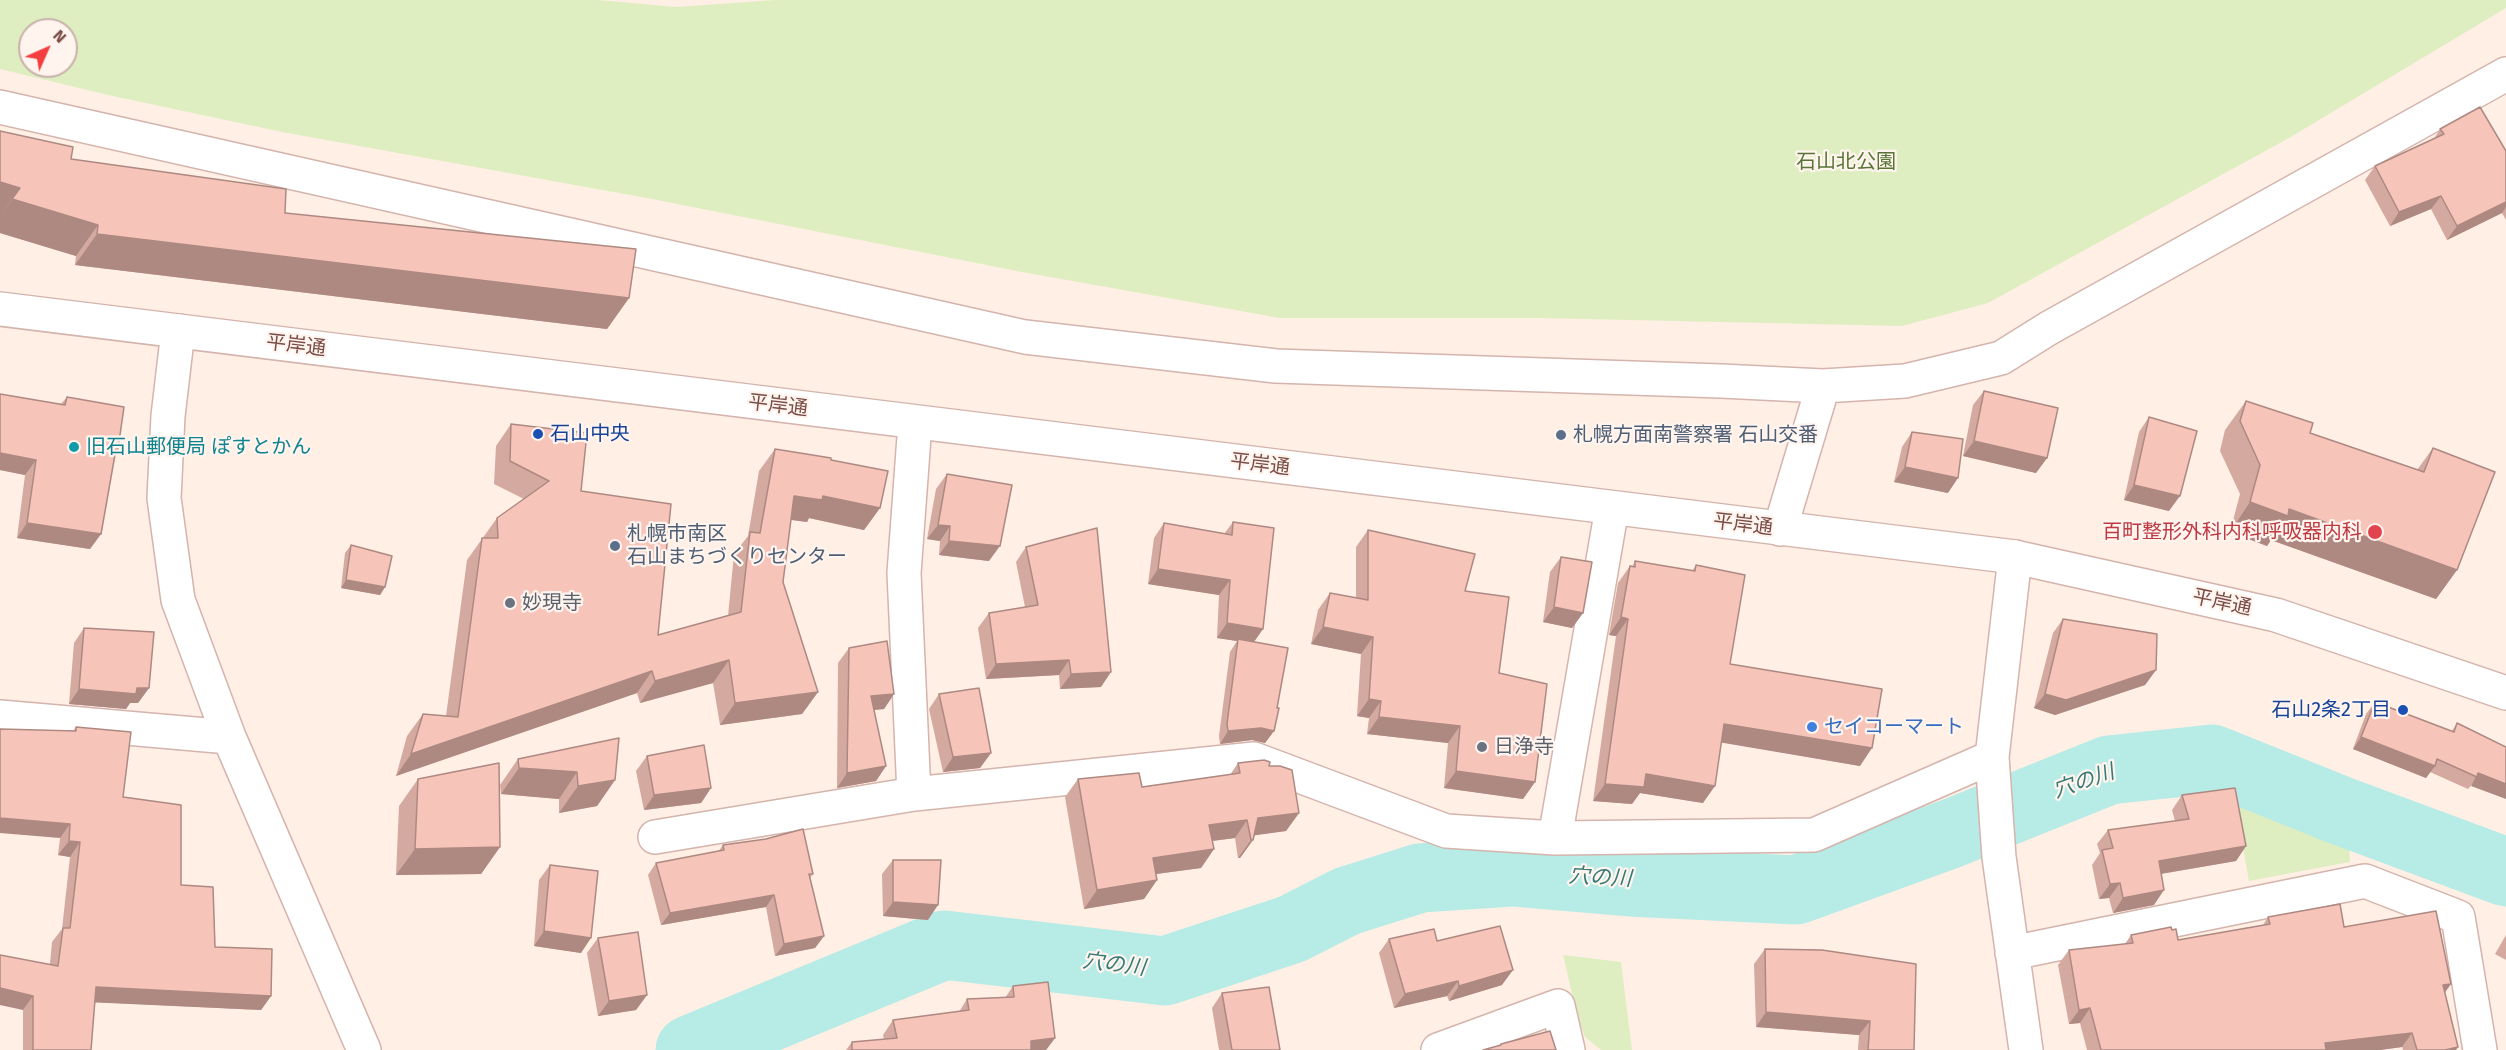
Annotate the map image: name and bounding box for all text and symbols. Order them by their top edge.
north arrow [18,18,78,78]
text: N [49,26,70,47]
park label: 石山北公園 [1796,150,1896,174]
street label: 平岸通 [265,330,327,362]
street label: 平岸通 [747,390,809,422]
place label: 石山中央 [550,422,630,446]
place label: 札幌方面南警察署 石山交番 [1573,423,1818,447]
marker: 石山中央 [531,427,545,441]
marker: 札幌方面南警察署 石山交番 [1554,428,1568,442]
place label: 旧石山郵便局 ぽすとかん [86,435,311,459]
marker: 旧石山郵便局 ぽすとかん [67,440,81,454]
street label: 平岸通 [1229,449,1291,481]
street label: 平岸通 [1712,509,1774,541]
place label: 百町整形外科内科呼吸器内科 [2102,520,2362,544]
place label: 札幌市南区 石山まちづくりセンター [627,522,847,569]
marker: 百町整形外科内科呼吸器内科 [2366,523,2384,541]
marker: 札幌市南区 石山まちづくりセンター [608,539,622,553]
street label: 平岸通 [2190,585,2254,621]
place label: 妙現寺 [522,591,582,615]
marker: 妙現寺 [503,596,517,610]
place label: 石山2条2丁目 [2271,698,2391,722]
marker: 石山2条2丁目 [2396,703,2410,717]
place label: セイコーマート [1824,715,1964,739]
marker: セイコーマート [1805,720,1819,734]
place label: 日浄寺 [1494,735,1554,759]
marker: 日浄寺 [1475,740,1489,754]
water label: 穴の川 [2050,760,2118,804]
water label: 穴の川 [1568,864,1632,892]
water label: 穴の川 [1081,949,1147,981]

